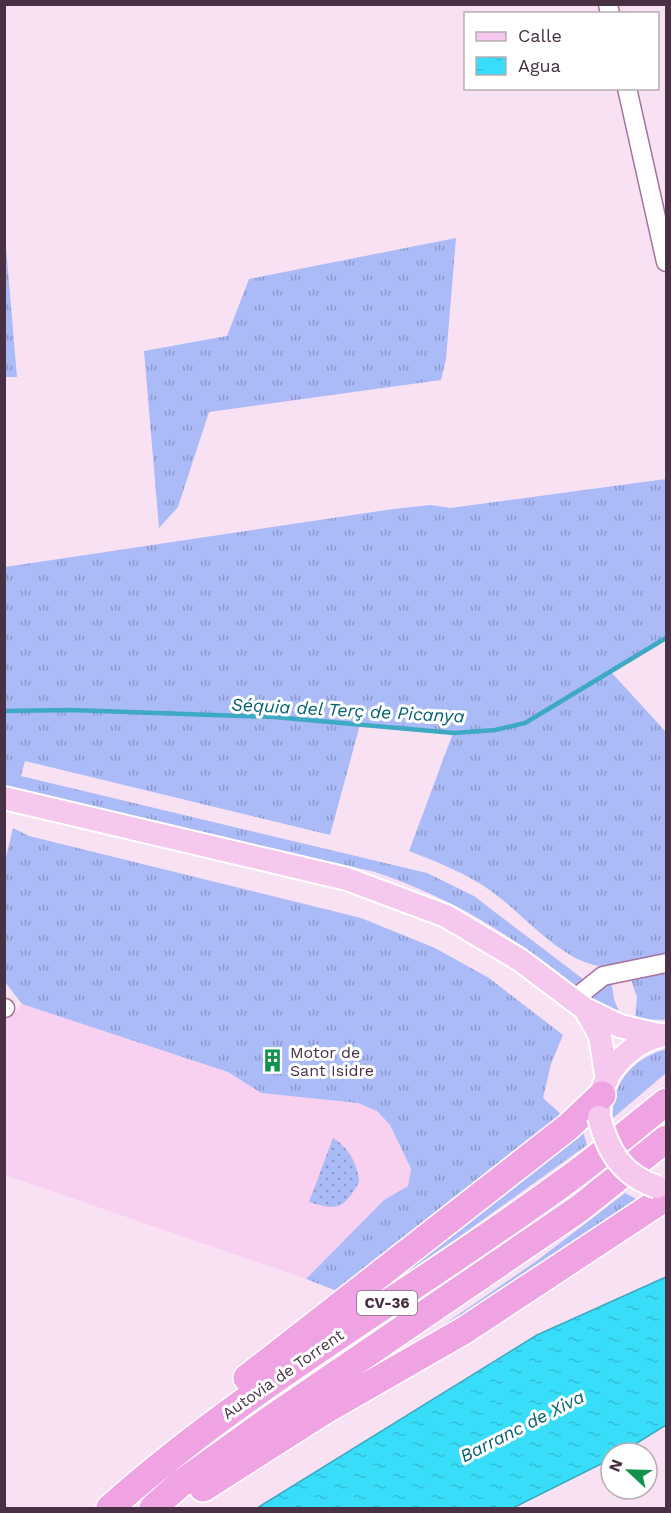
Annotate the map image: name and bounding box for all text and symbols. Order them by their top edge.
legend [464,12,659,90]
text: Calle [518,25,562,46]
text: Agua [518,55,561,76]
water label: Séquia del Terç de Picanya [231,693,465,727]
place label: Motor de Sant Isidre [290,1043,374,1080]
building icon: Motor de Sant Isidre [259,1048,285,1074]
road number: CV-36 [357,1291,417,1315]
street label: Autovia de Torrent [219,1325,348,1423]
water label: Barranc de Xiva [456,1386,588,1466]
north arrow [599,1441,659,1501]
text: N [605,1457,627,1475]

